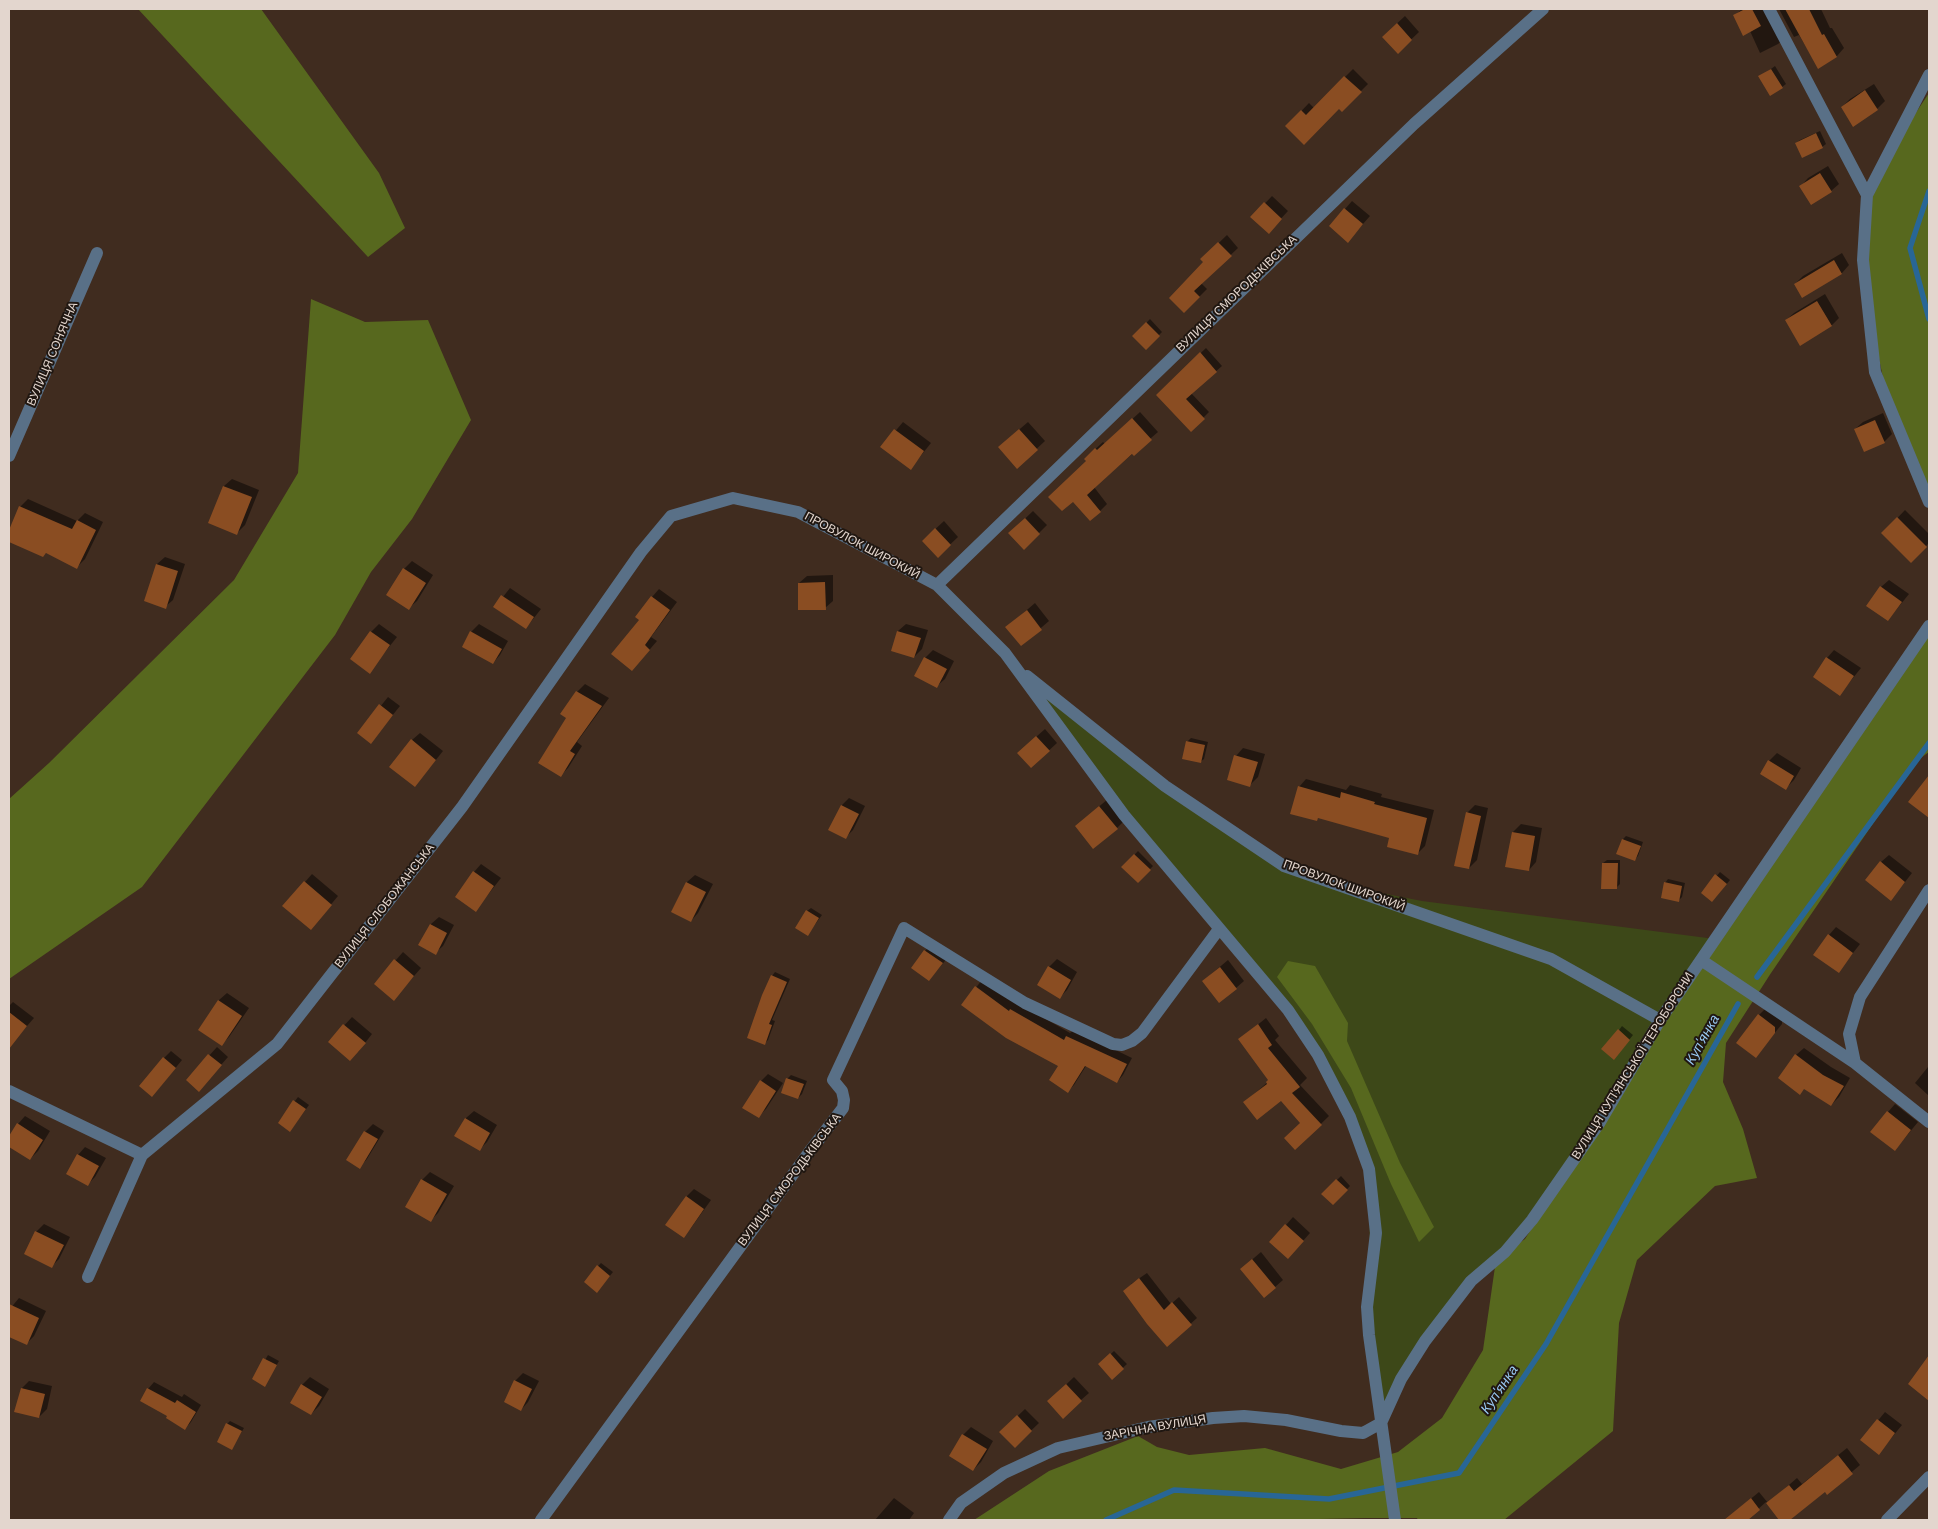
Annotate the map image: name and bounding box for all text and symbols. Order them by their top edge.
street label: ВУЛИЦЯ СМОРОДЬКІВСЬКА [1174,232,1300,356]
street label: ВУЛИЦЯ СОНЯЧНА [25,300,81,408]
street label: ПРОВУЛОК ШИРОКИЙ [802,509,922,583]
street label: ВУЛИЦЯ СЛОБОЖАНСЬКА [332,841,438,971]
street label: ПРОВУЛОК ШИРОКИЙ [1281,857,1407,915]
street label: ВУЛИЦЯ КУП'ЯНСЬКОЇ ТЕРОБОРОНИ [1569,970,1697,1162]
water label: Куп'янка [1682,1012,1724,1068]
street label: ВУЛИЦЯ СМОРОДЬКІВСЬКА [735,1111,845,1249]
water label: Куп'янка [1478,1363,1522,1417]
street label: ЗАРІЧНА ВУЛИЦЯ [1103,1412,1207,1444]

